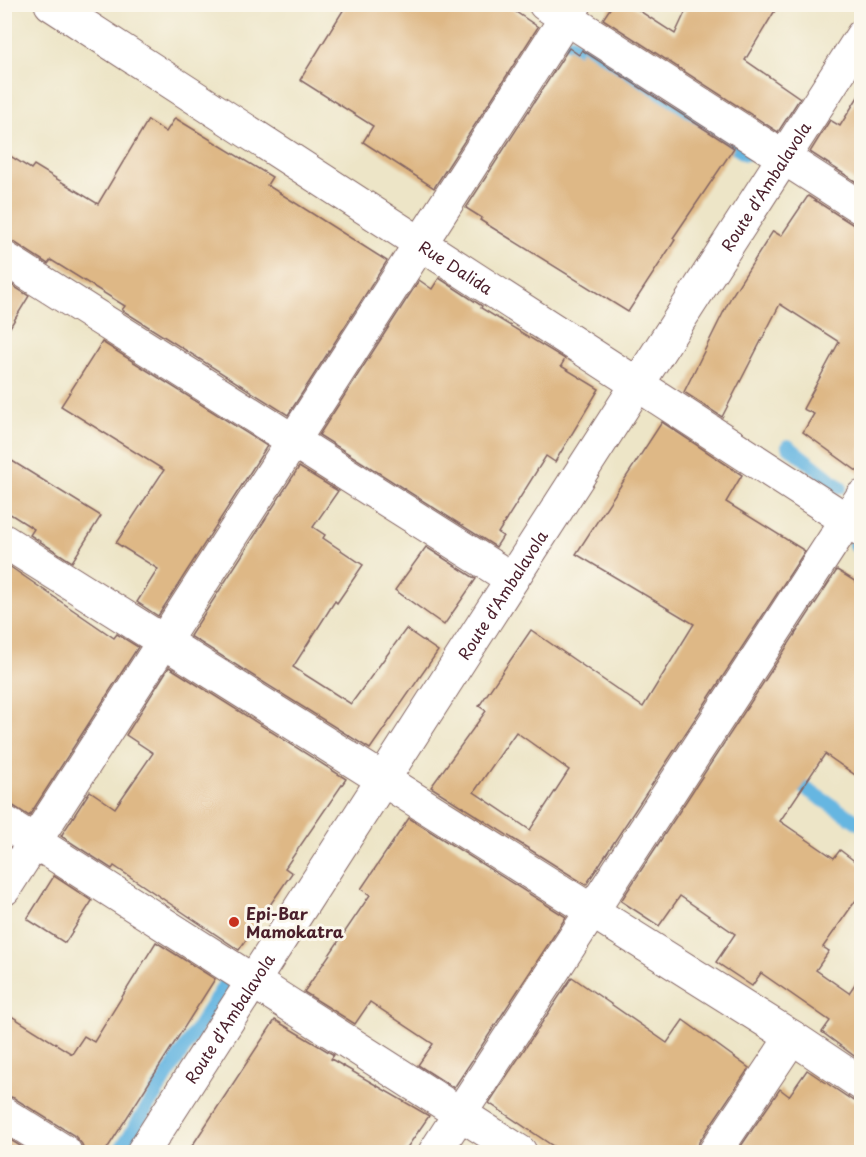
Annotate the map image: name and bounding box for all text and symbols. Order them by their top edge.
street label: Route d'Ambalavola [715,116,816,256]
street label: Rue Dalida [415,234,498,300]
street label: Route d'Ambalavola [451,525,553,664]
place label: Epi-Bar Mamokatra [246,901,344,943]
marker: Epi-Bar Mamokatra [227,915,241,929]
street label: Route d'Ambalavola [178,949,280,1088]

